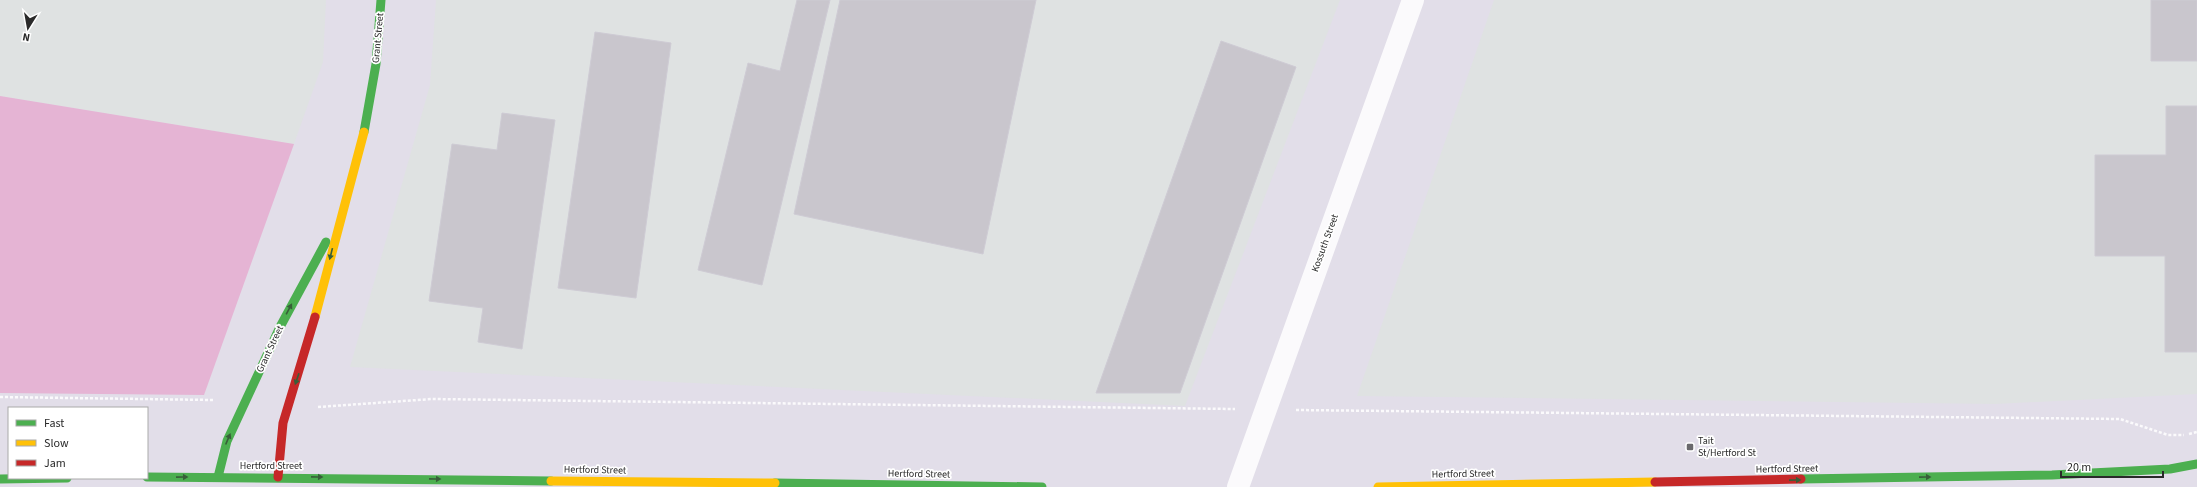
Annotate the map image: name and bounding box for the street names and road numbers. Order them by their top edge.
street label: Grant Street [369,12,387,64]
street label: Kossuth Street [1308,211,1342,274]
street label: Grant Street [253,323,287,375]
street label: Hertford Street [240,459,303,473]
street label: Hertford Street [1756,461,1819,477]
street label: Hertford Street [564,462,627,478]
street label: Hertford Street [888,466,951,482]
street label: Hertford Street [1432,466,1495,482]

